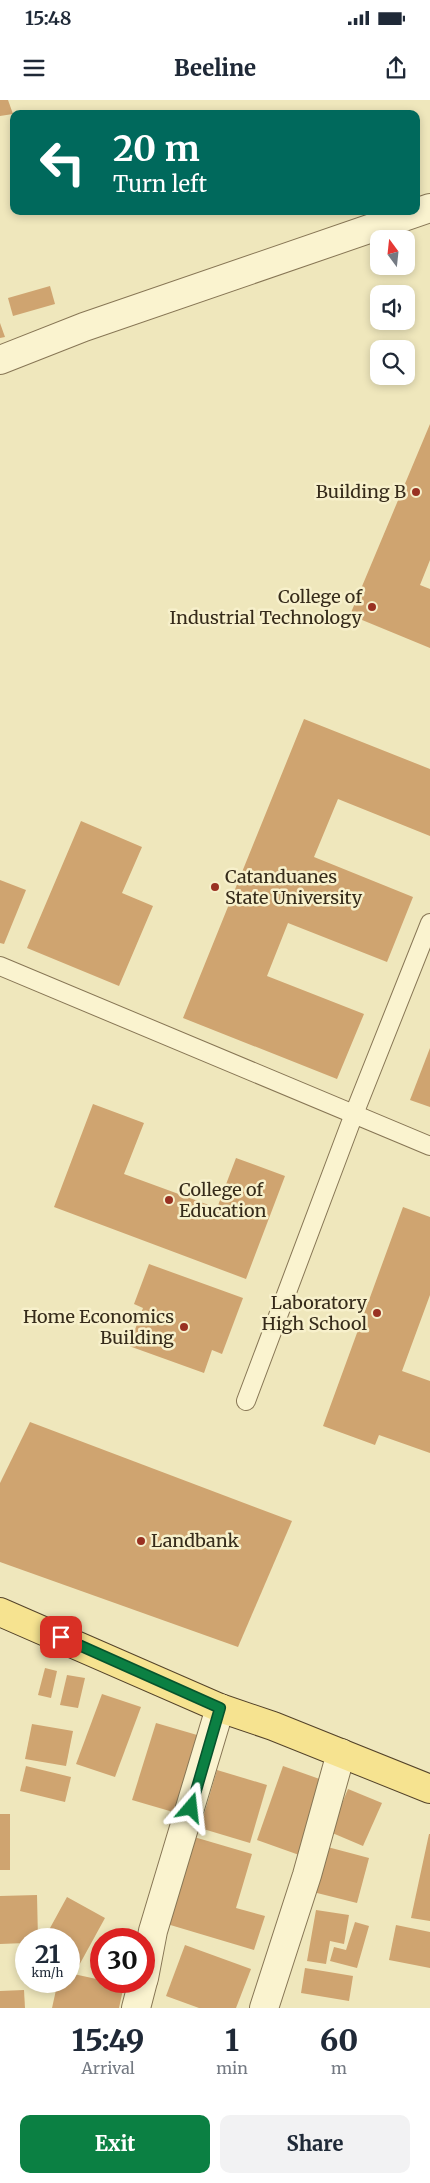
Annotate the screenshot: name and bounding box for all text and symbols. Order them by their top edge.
text: 15:48 [25,6,72,30]
icon: menu [20,54,48,82]
text: Beeline [174,54,256,82]
icon: share [382,54,410,82]
text: 20 m [113,127,200,171]
icon: left [30,130,95,195]
text: Turn left [113,170,207,198]
north arrow [370,230,415,275]
map controls [370,230,415,385]
button: sound [370,285,415,330]
button: search [370,340,415,385]
place label: Building B [316,480,406,503]
marker: Building B [410,486,422,498]
place label: College of Industrial Technology [170,585,363,629]
marker: College of Industrial Technology [366,601,378,613]
place label: Catanduanes State University [225,865,363,909]
marker: Catanduanes State University [209,881,221,893]
place label: College of Education [179,1178,267,1222]
marker: College of Education [163,1194,175,1206]
place label: Laboratory High School [262,1291,368,1335]
place label: Home Economics Building [23,1305,174,1349]
marker: Laboratory High School [371,1307,383,1319]
marker: Home Economics Building [178,1321,190,1333]
place label: Landbank [151,1529,240,1552]
marker: Landbank [135,1535,147,1547]
pin [40,1616,82,1658]
icon: arrive [47,1623,75,1651]
position arrow [164,1781,216,1833]
speed limit sign: 30 [90,1928,155,1993]
text: 21 [35,1938,60,1970]
text: km/h [32,1965,63,1980]
text: 15:49 [72,2021,144,2059]
text: 1 [225,2021,239,2059]
text: 60 [320,2021,358,2059]
text: Arrival [81,2058,135,2078]
text: min [216,2058,248,2078]
text: m [331,2058,347,2078]
button: Exit [20,2115,210,2173]
button: Share [220,2115,410,2173]

